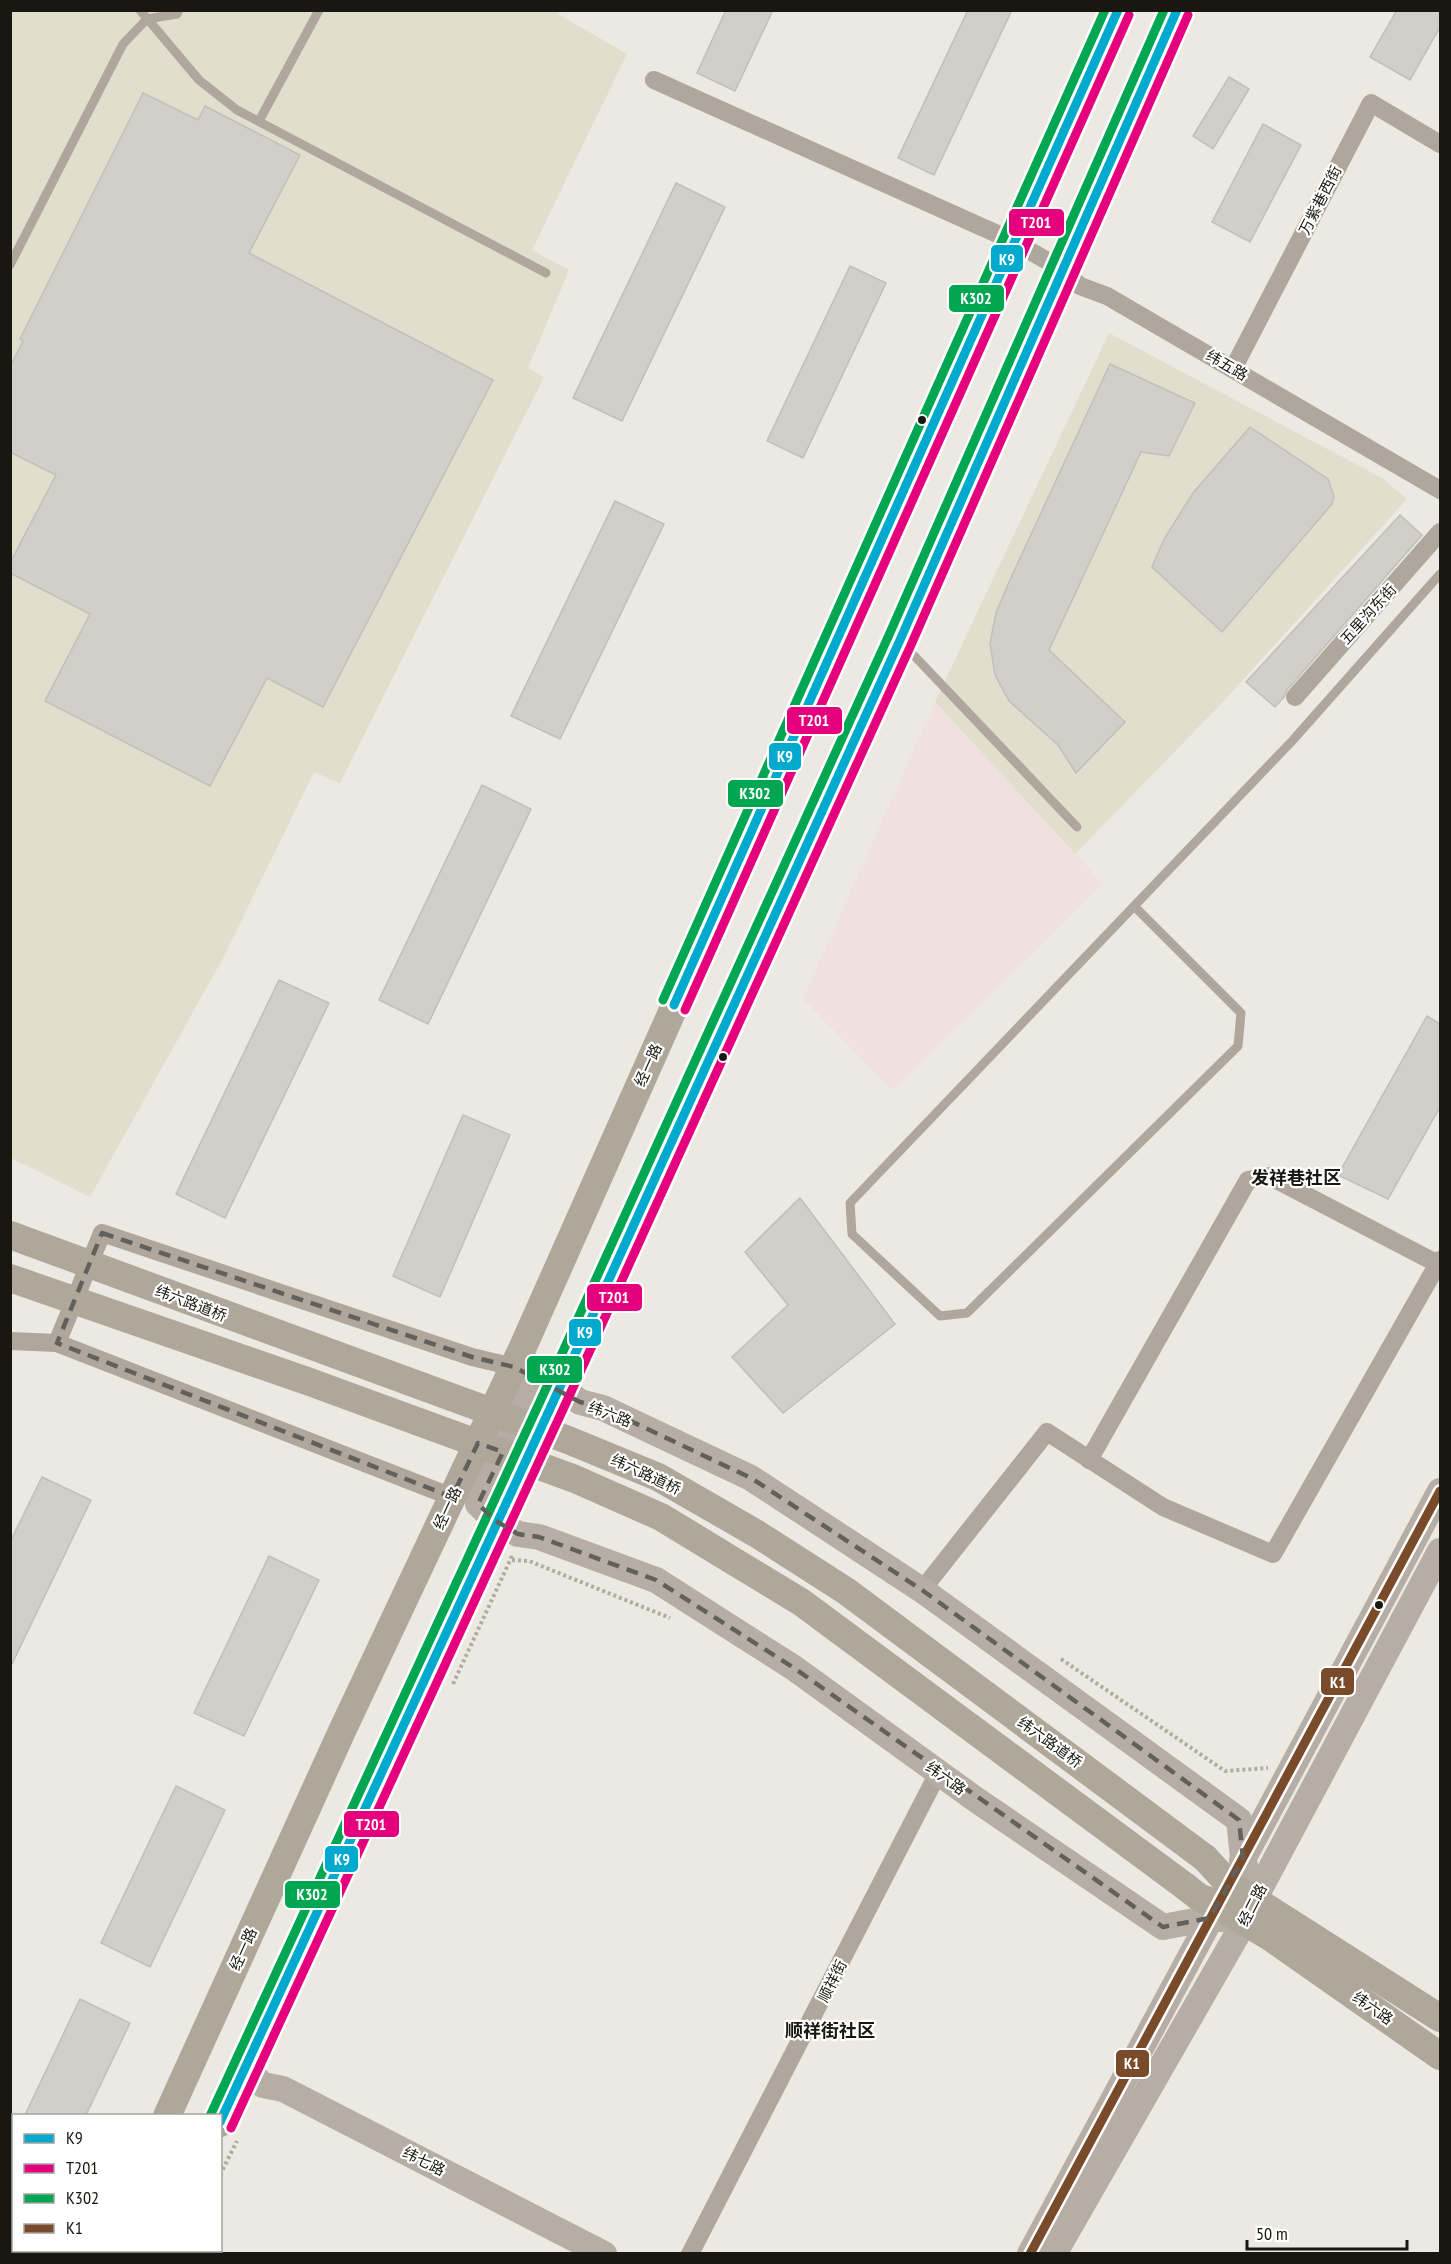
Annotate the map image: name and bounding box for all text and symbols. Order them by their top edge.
street label: 万紫巷西街 [1295,162,1345,238]
line badge: T201 [1008,208,1065,237]
text: T201 [1021,212,1051,232]
line badge: K9 [990,244,1024,273]
text: K9 [999,249,1015,269]
line badge: K302 [948,284,1005,313]
text: K302 [960,288,992,308]
street label: 纬五路 [1203,346,1251,384]
unlabelled marker [916,414,928,426]
street label: 五里沟东街 [1336,580,1400,648]
line badge: T201 [786,706,843,735]
text: T201 [799,710,829,730]
line badge: K9 [768,742,802,771]
text: K9 [777,746,793,766]
line badge: K302 [727,779,784,808]
text: K302 [739,783,771,803]
street label: 经一路 [630,1041,666,1089]
unlabelled marker [717,1051,729,1063]
district label: 发祥巷社区 [1251,1166,1341,1189]
street label: 纬六路道桥 [153,1281,229,1325]
line badge: T201 [586,1283,643,1312]
text: T201 [599,1287,629,1307]
line badge: K9 [568,1318,602,1347]
text: K9 [577,1322,593,1342]
line badge: K302 [526,1355,583,1384]
text: K302 [539,1359,571,1379]
street label: 纬六路 [586,1397,634,1431]
street label: 纬六路道桥 [608,1450,684,1498]
street label: 经一路 [429,1484,465,1532]
unlabelled marker [1373,1599,1385,1611]
line badge: K1 [1320,1667,1355,1696]
text: K1 [1330,1672,1346,1692]
street label: 纬六路道桥 [1014,1712,1086,1772]
street label: 纬六路 [922,1757,970,1799]
line badge: T201 [343,1810,400,1838]
text: T201 [356,1814,386,1834]
line badge: K9 [324,1845,359,1873]
text: K9 [334,1849,350,1869]
line badge: K302 [284,1880,341,1909]
street label: 经二路 [1233,1881,1271,1929]
text: K302 [296,1884,328,1904]
street label: 经一路 [225,1925,261,1973]
street label: 顺祥街 [813,1957,851,2005]
street label: 纬六路 [1349,1987,1397,2029]
district label: 顺祥街社区 [785,2019,875,2042]
line badge: K1 [1115,2049,1150,2078]
text: K1 [1124,2053,1140,2073]
legend [12,2114,222,2252]
text: K9 [66,2126,83,2149]
street label: 纬七路 [400,2142,448,2180]
text: T201 [66,2156,98,2179]
text: K302 [66,2186,99,2209]
scale bar [1247,2213,1408,2251]
text: K1 [66,2216,83,2239]
text: 50 m [1256,2222,1288,2245]

